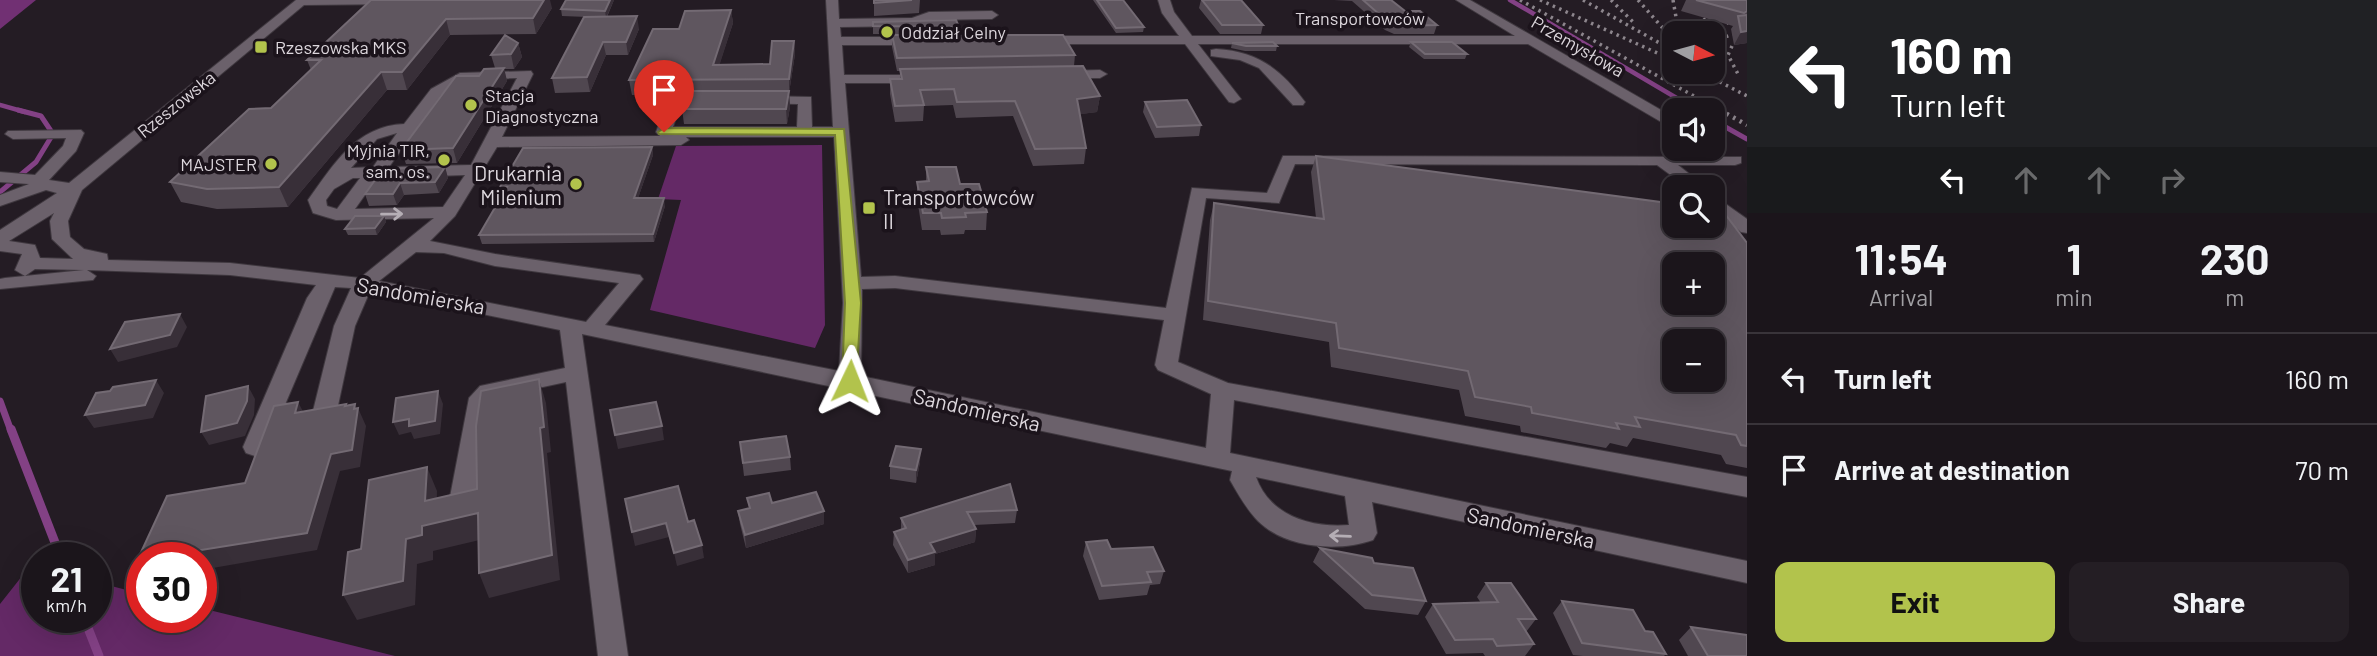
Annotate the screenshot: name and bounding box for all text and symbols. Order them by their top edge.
street label: Transportowców [1295,7,1425,29]
street label: Przemysłowa [1528,11,1628,81]
place label: Oddział Celny [901,21,1006,43]
north arrow [1662,21,1726,84]
map controls [1662,21,1725,392]
marker: Oddział Celny [879,24,895,40]
text: 160 m [1890,25,2012,84]
icon: left [1775,28,1866,119]
place label: Rzeszowska MKS [275,36,407,58]
marker: Rzeszowska MKS [253,39,269,55]
pin [634,60,694,132]
street label: Rzeszowska [133,66,219,142]
icon: arrive [645,71,683,109]
place label: Stacja Diagnostyczna [485,84,598,127]
text: Turn left [1890,85,2007,123]
marker: Stacja Diagnostyczna [463,97,479,113]
button: sound [1662,98,1725,161]
place label: Myjnia TIR, sam. os. [347,139,430,182]
marker: Myjnia TIR, sam. os. [436,152,452,168]
place label: MAJSTER [180,153,257,175]
marker: MAJSTER [263,156,279,172]
place label: Drukarnia Milenium [474,160,562,209]
icon: left [1934,161,1972,199]
icon: ahead [2007,161,2045,199]
icon: ahead [2080,161,2118,199]
icon: right [2153,161,2191,199]
button: search [1662,175,1725,238]
marker: Drukarnia Milenium [568,176,584,192]
place label: Transportowców II [883,184,1034,233]
marker: Transportowców II [861,200,877,216]
one-way arrow [381,207,404,220]
text: 11:54 [1854,233,1948,283]
text: 1 [2066,233,2081,283]
text: 230 [2200,233,2270,283]
button: + [1662,252,1725,315]
street label: Sandomierska [355,271,487,319]
text: Arrival [1869,283,1933,311]
text: min [2055,283,2093,311]
text: m [2225,283,2244,311]
button: − [1662,329,1725,392]
position arrow [813,344,887,418]
icon: left [1775,360,1813,398]
text: Turn left [1834,363,1932,394]
text: 160 m [2285,363,2349,394]
street label: Sandomierska [911,382,1043,436]
icon: arrive [1775,451,1813,489]
text: Arrive at destination [1834,454,2070,485]
text: 70 m [2295,454,2349,485]
street label: Sandomierska [1465,501,1597,553]
one-way arrow [1329,529,1352,542]
speed limit sign: 30 [126,542,217,633]
text: 21 [51,557,82,599]
button: Exit [1775,562,2055,642]
button: Share [2069,562,2349,642]
text: km/h [46,594,87,616]

